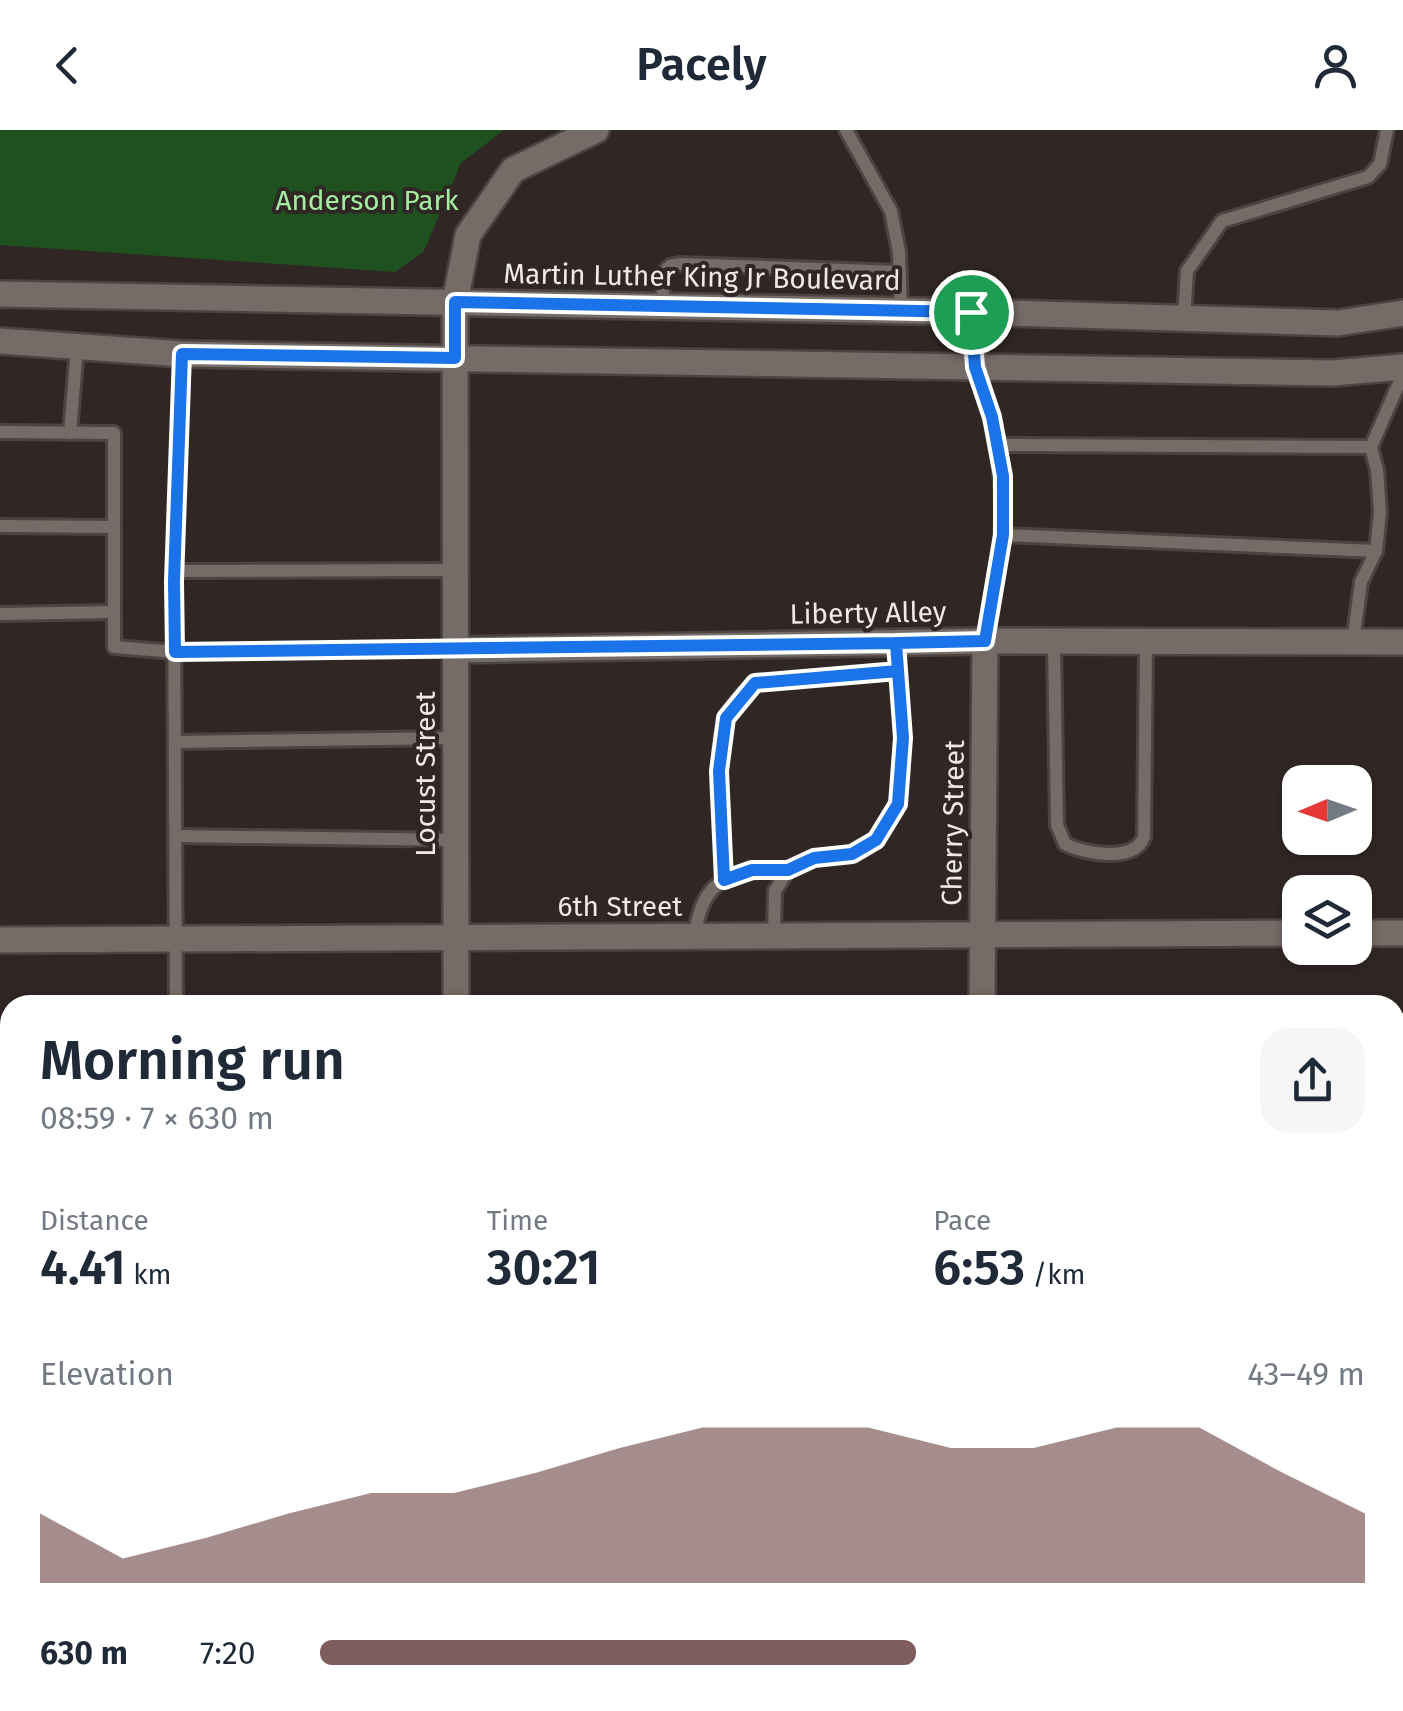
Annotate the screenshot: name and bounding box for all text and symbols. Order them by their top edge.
icon: back [40,38,95,93]
text: Pacely [636,38,767,92]
icon: person [1308,38,1363,93]
park label: Anderson Park [275,184,459,217]
street label: Martin Luther King Jr Boulevard [503,257,901,297]
pin [929,270,1014,355]
icon: arrive [944,285,999,340]
street label: Liberty Alley [789,595,947,631]
street label: Locust Street [409,690,442,857]
street label: Cherry Street [935,739,971,906]
north arrow [1282,765,1372,855]
map controls [1282,765,1372,965]
button: layers [1282,875,1372,965]
street label: 6th Street [558,890,683,923]
text: Morning run [40,1028,345,1094]
button: share [1260,1028,1365,1133]
text: 08:59 · 7 × 630 m [40,1099,274,1137]
text: Distance [40,1204,149,1237]
text: Time [487,1204,548,1237]
text: Pace [933,1204,991,1237]
text: 4.41 [40,1237,126,1297]
text: 30:21 [487,1237,601,1297]
text: 6:53 [933,1237,1025,1297]
text: km [126,1258,172,1291]
text: /km [1025,1258,1086,1291]
text: Elevation [40,1355,174,1393]
text: 43–49 m [1247,1355,1365,1393]
text: 630 m [40,1634,128,1672]
text: 7:20 [200,1634,256,1672]

